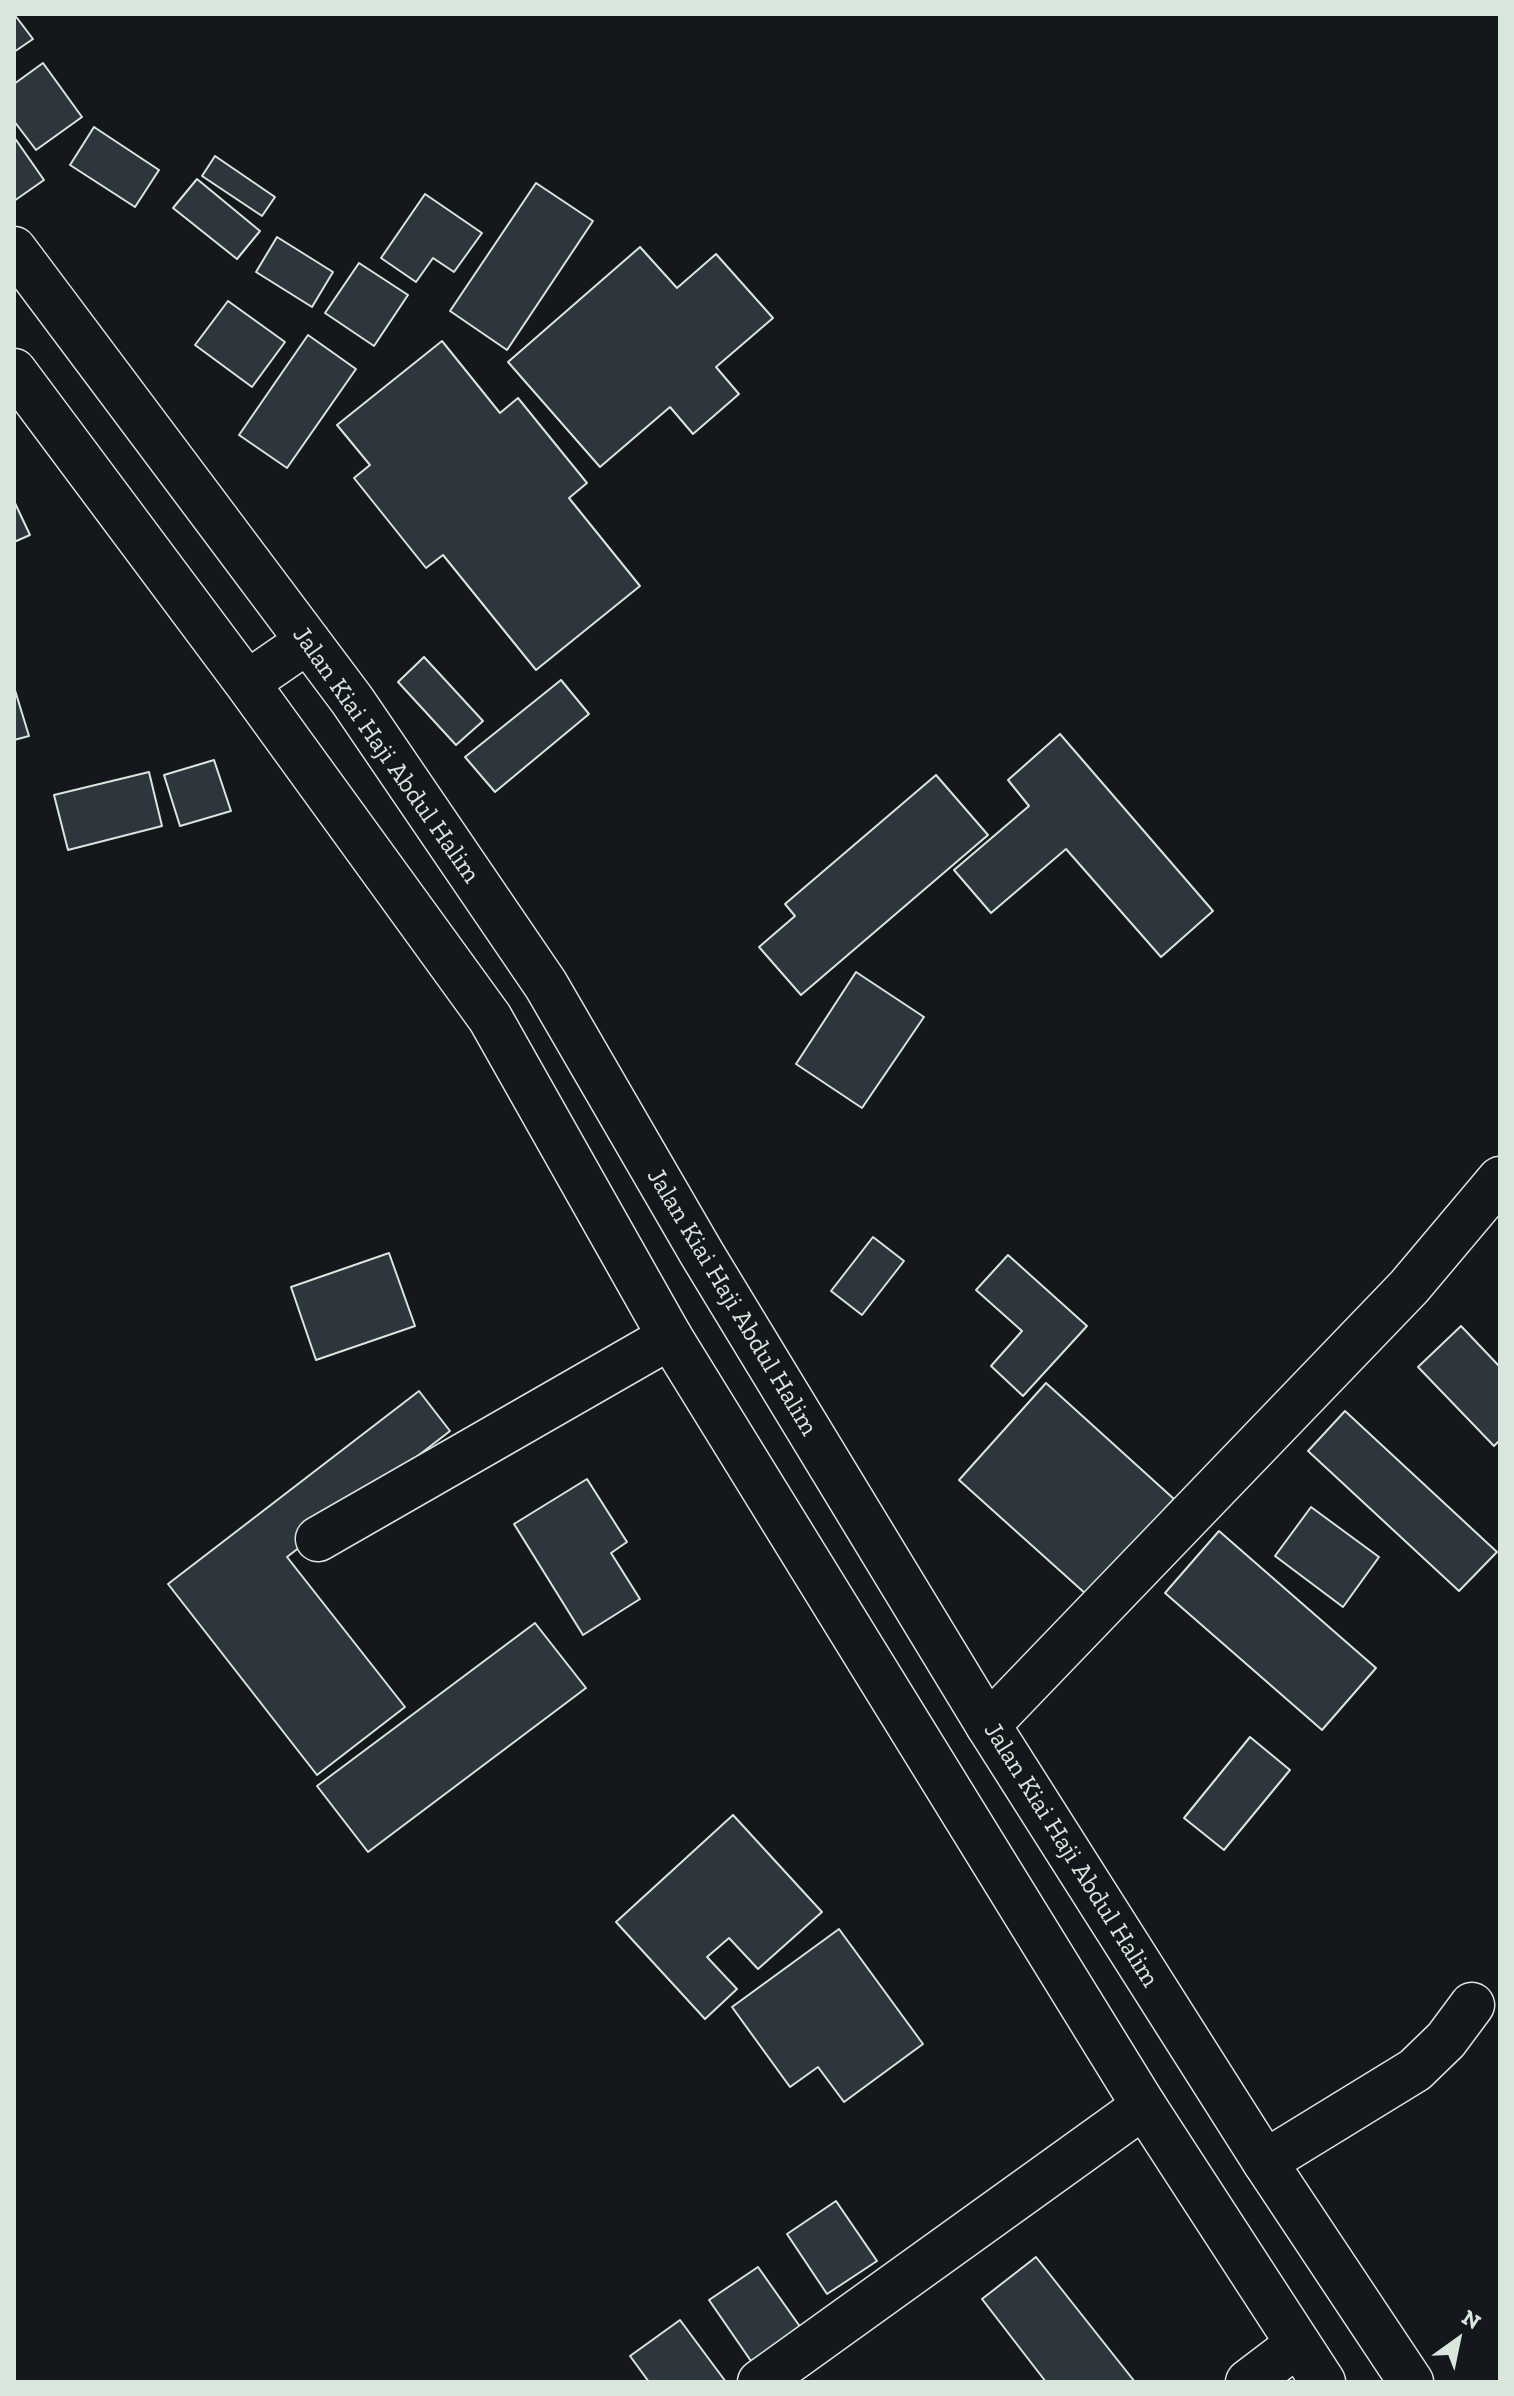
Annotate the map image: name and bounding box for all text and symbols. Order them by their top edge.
street label: Jalan Kiai Haji Abdul Halim [285,621,487,889]
street label: Jalan Kiai Haji Abdul Halim [640,1163,824,1441]
street label: Jalan Kiai Haji Abdul Halim [977,1717,1165,1993]
north arrow [1418,2300,1498,2380]
text: N [1457,2304,1486,2335]

